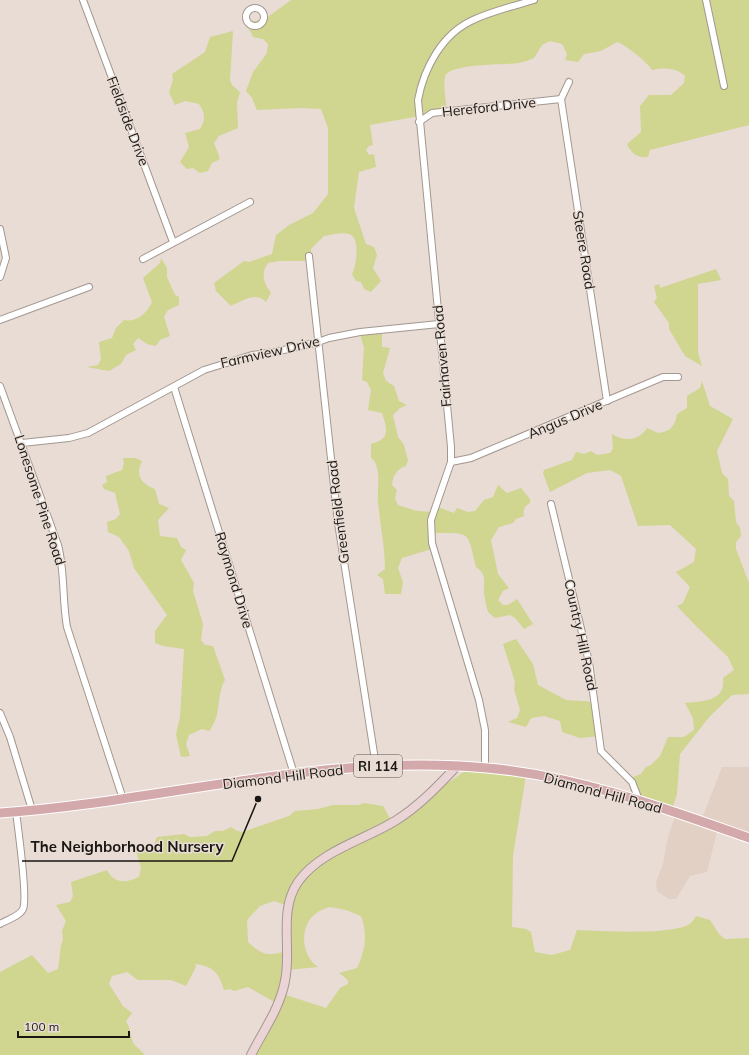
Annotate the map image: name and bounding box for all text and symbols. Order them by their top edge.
street label: Fieldside Drive [103,74,153,168]
street label: Hereford Drive [441,93,537,121]
street label: Steere Road [569,209,599,291]
street label: Fairhaven Road [429,304,455,408]
street label: Farmview Drive [219,332,321,372]
street label: Angus Drive [525,395,605,443]
street label: Lonesome Pine Road [10,432,70,568]
street label: Greenfield Road [323,459,353,565]
street label: Raymond Drive [211,530,257,630]
street label: Country Hill Road [560,578,602,692]
road number: RI 114 [354,755,402,777]
street label: Diamond Hill Road [222,761,344,793]
street label: Diamond Hill Road [542,769,664,817]
callout: The Neighborhood Nursery [22,834,232,861]
text: The Neighborhood Nursery [30,837,224,856]
scale bar [18,1013,129,1039]
text: 100 m [24,1019,59,1034]

